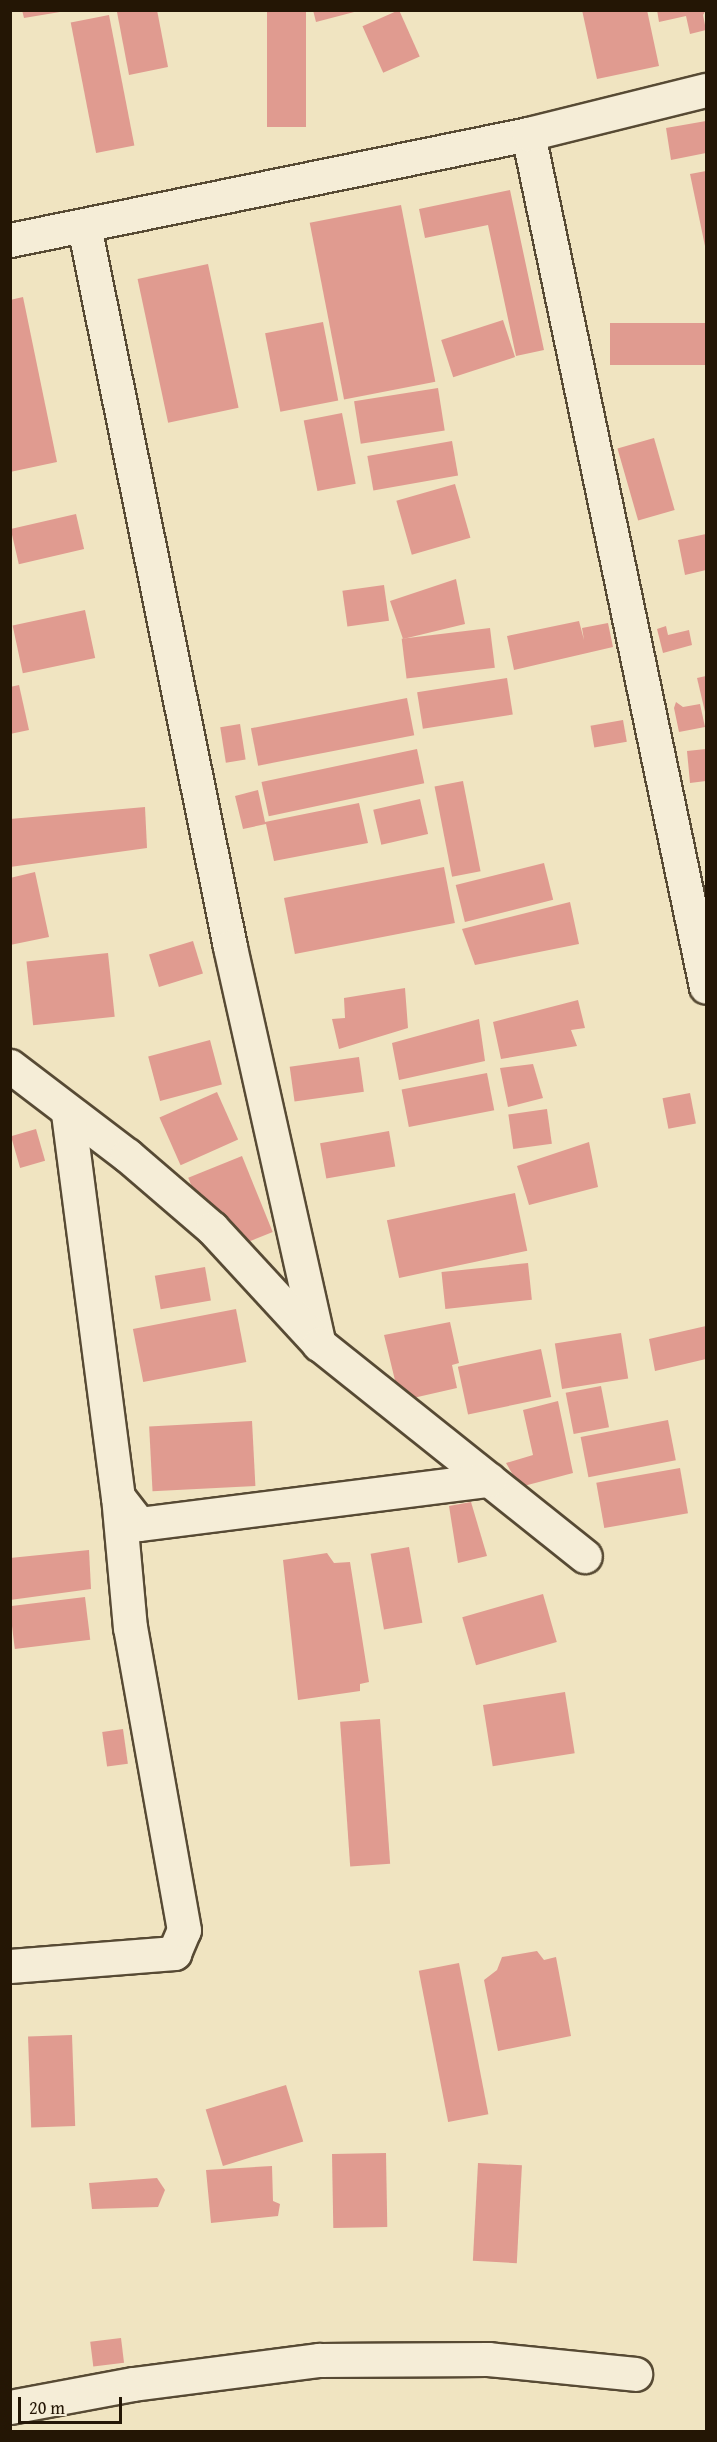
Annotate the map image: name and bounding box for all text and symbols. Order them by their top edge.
scale bar [21,2385,124,2423]
text: 20 m [29,2394,65,2421]

